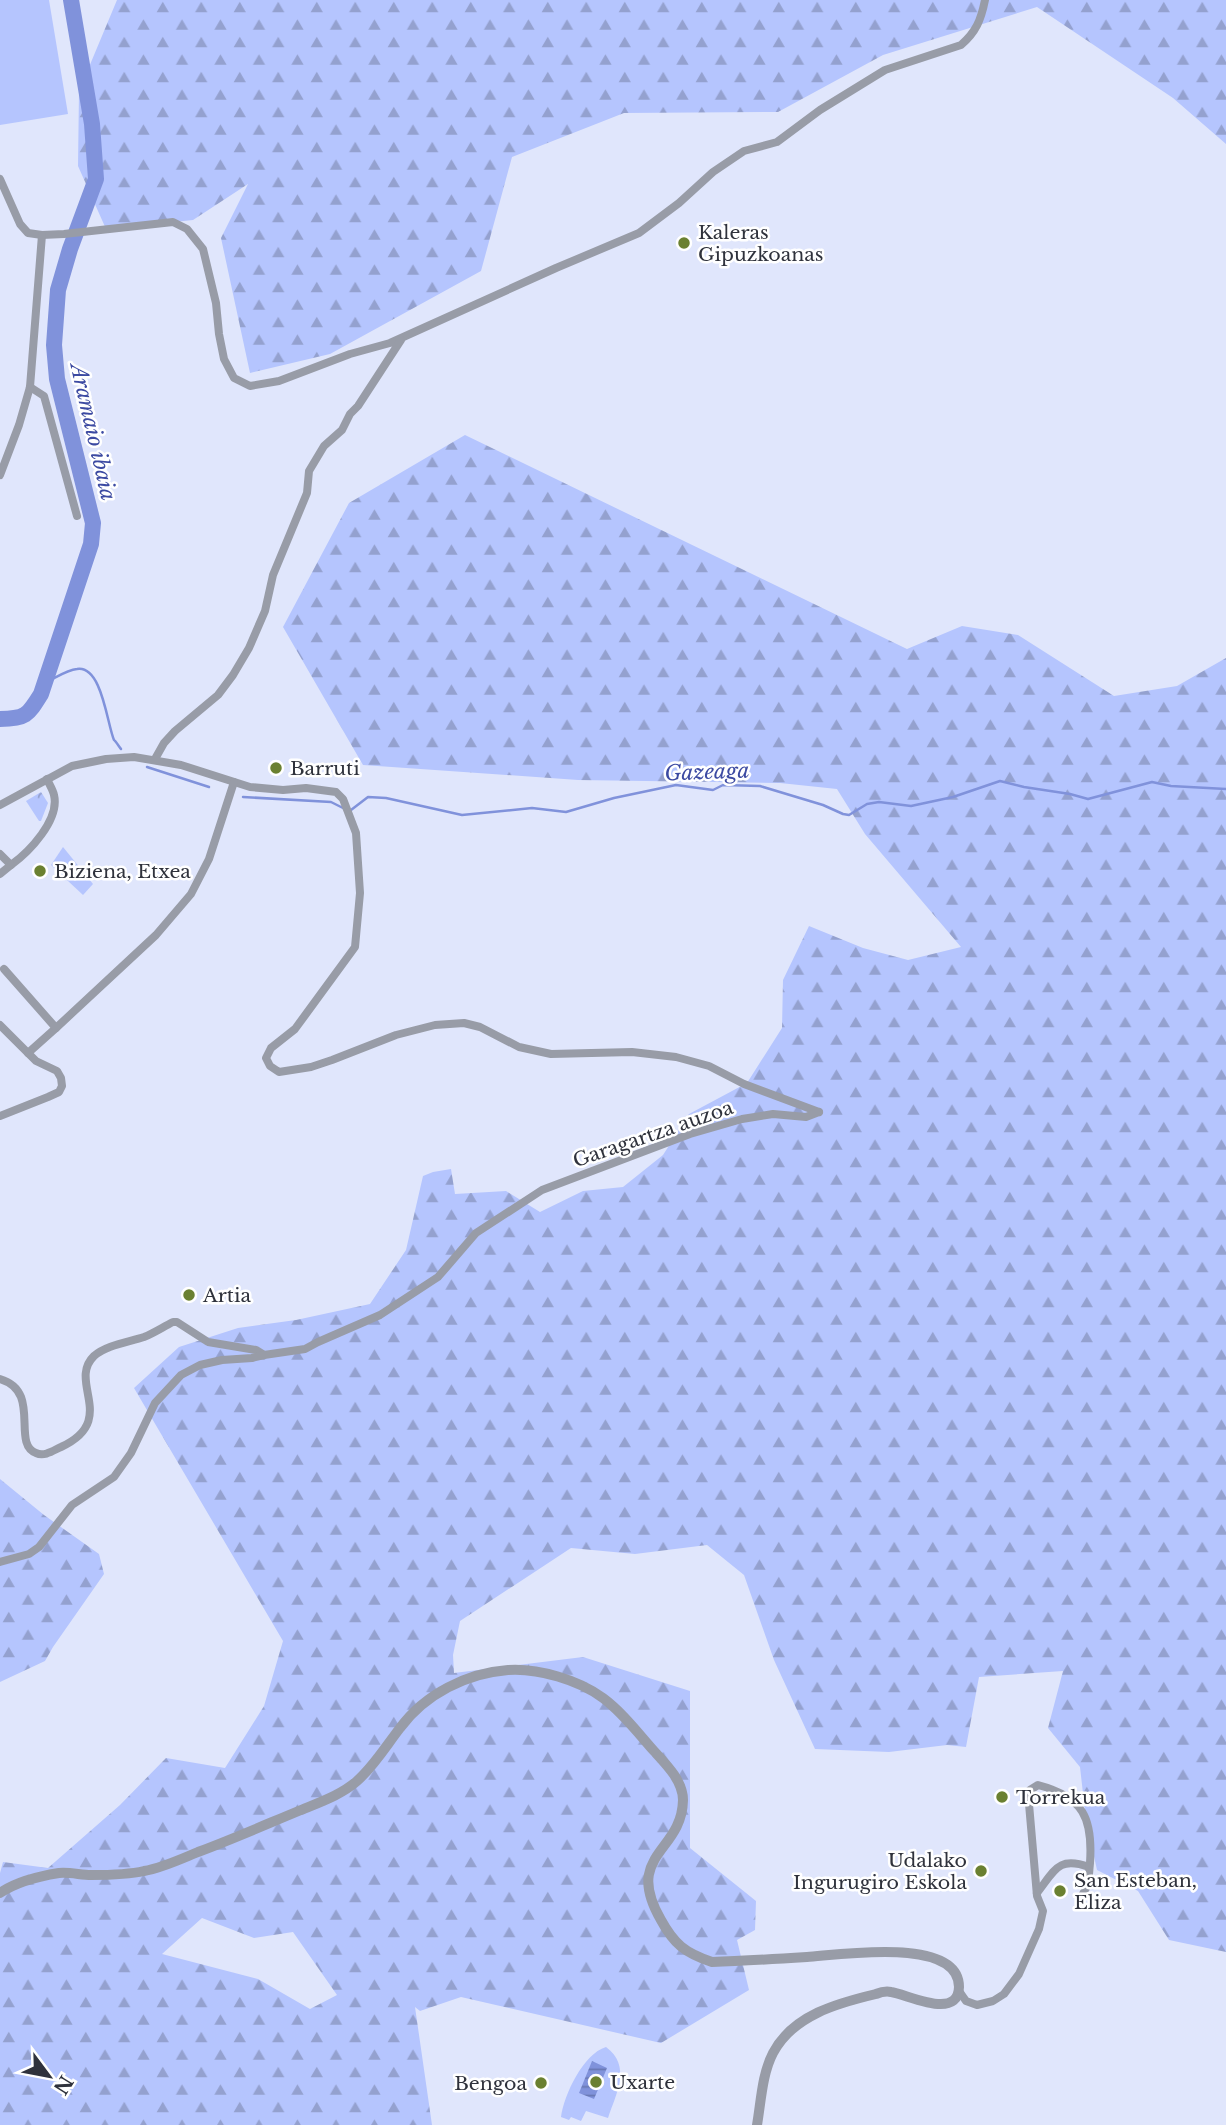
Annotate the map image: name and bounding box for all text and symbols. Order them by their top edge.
place label: Kaleras Gipuzkoanas [698,221,823,266]
marker: Kaleras Gipuzkoanas [676,235,692,251]
water label: Aramaio ibaia [64,358,121,503]
place label: Barruti [290,757,360,780]
water label: Gazeaga [664,758,750,786]
marker: Barruti [268,760,284,776]
place label: Biziena, Etxea [54,860,191,883]
marker: Biziena, Etxea [32,863,48,879]
street label: Garagartza auzoa [570,1096,737,1172]
place label: Artia [202,1284,251,1307]
marker: Artia [181,1287,197,1303]
place label: Torrekua [1016,1786,1106,1809]
marker: Torrekua [994,1789,1010,1805]
place label: Udalako Ingurugiro Eskola [793,1849,967,1894]
marker: Udalako Ingurugiro Eskola [973,1863,989,1879]
place label: San Esteban, Eliza [1074,1869,1197,1914]
marker: San Esteban, Eliza [1052,1883,1068,1899]
north arrow [14,2041,84,2111]
text: N [48,2071,77,2099]
place label: Uxarte [610,2071,675,2094]
place label: Bengoa [454,2072,527,2095]
marker: Uxarte [588,2074,604,2090]
marker: Bengoa [533,2075,549,2091]

